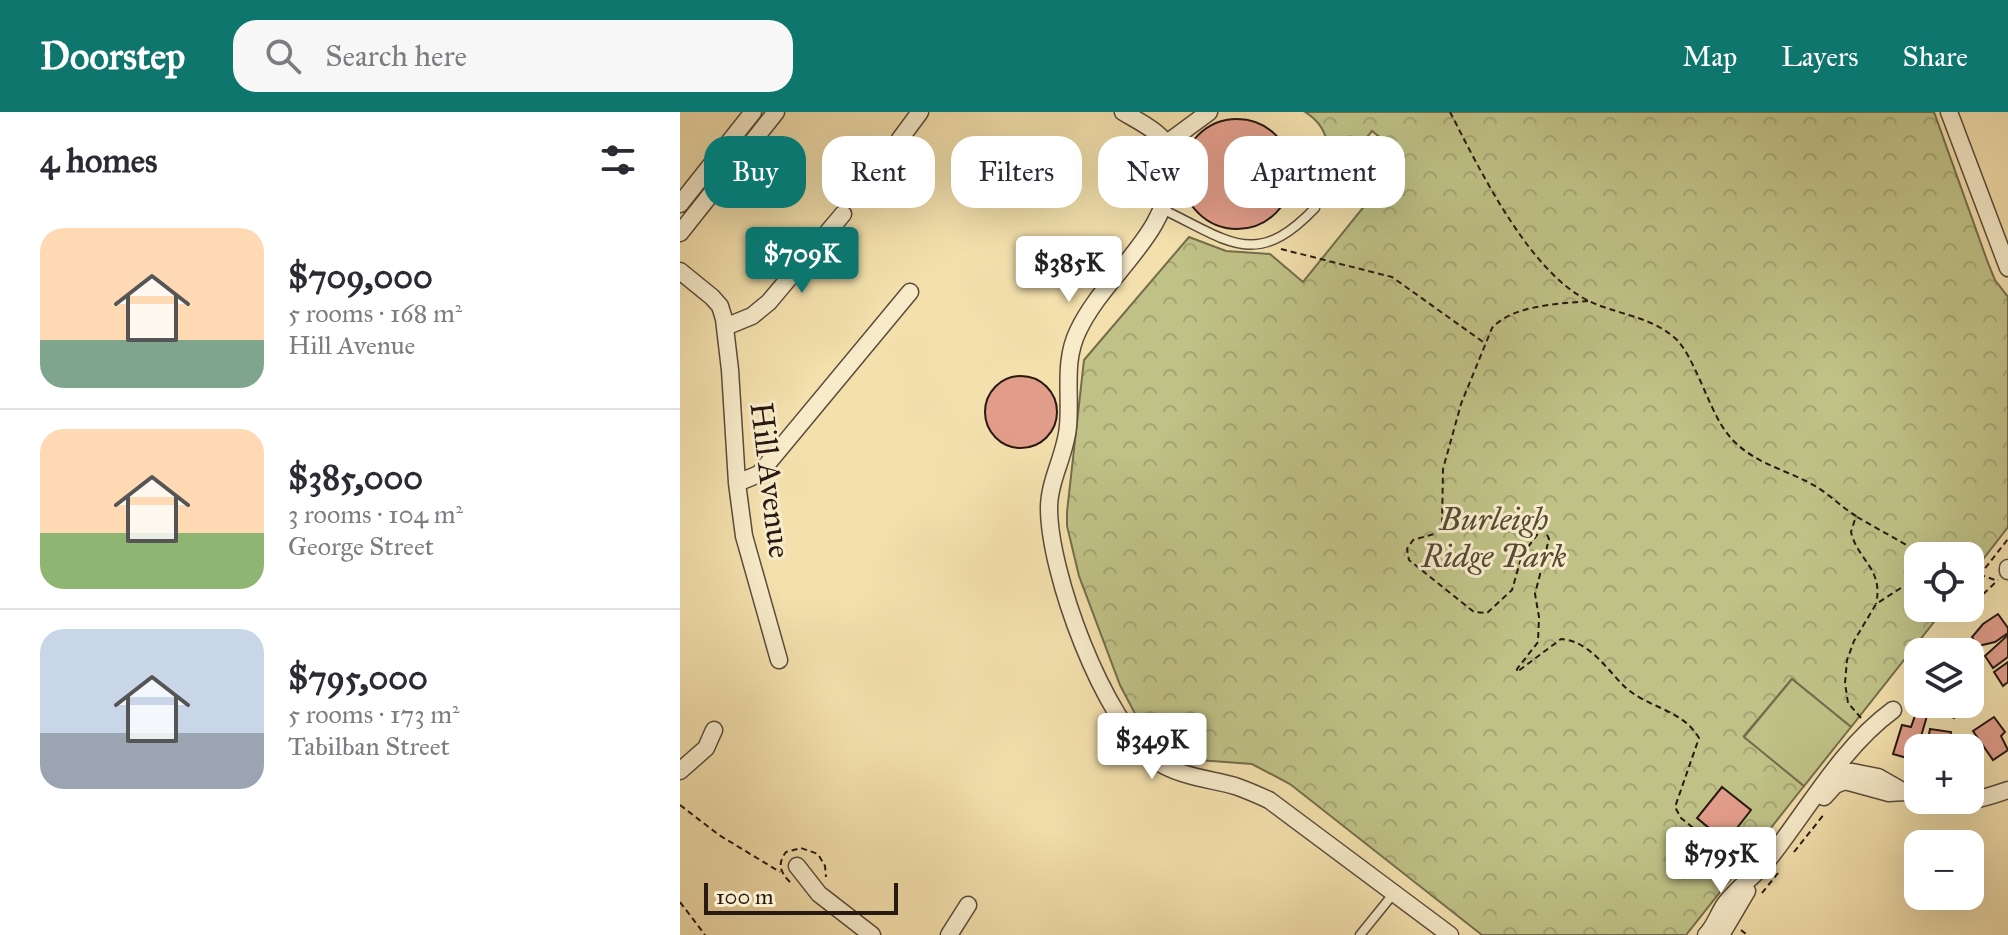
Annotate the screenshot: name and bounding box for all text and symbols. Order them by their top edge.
search box [233,20,793,92]
text: Doorstep [40,33,185,79]
icon: search [261,34,305,78]
text: Search here [325,38,467,74]
text: Map [1682,39,1737,74]
text: Layers [1781,39,1859,74]
text: Share [1903,39,1968,74]
chip: Buy [704,136,806,208]
chip: Rent [822,136,935,208]
chip: Filters [951,136,1082,208]
chip: New [1098,136,1208,208]
chip: Apartment [1224,136,1405,208]
icon: filters [596,138,640,182]
text: 4 homes [40,140,157,181]
pin: $709K [746,227,858,295]
pin: $385K [1013,236,1125,304]
text: $709K [763,237,841,269]
text: $385K [1034,246,1104,278]
text: $709,000 [288,256,433,297]
icon: home [104,260,200,356]
text: 5 rooms · 168 m² [288,297,462,329]
text: Hill Avenue [288,329,415,361]
street label: Hill Avenue [742,400,799,560]
text: $385,000 [288,457,423,498]
icon: home [104,461,200,557]
text: 3 rooms · 104 m² [288,498,463,530]
park label: Burleigh Ridge Park [1420,500,1567,576]
text: George Street [288,530,434,562]
map controls [1904,542,1984,910]
button: locate [1904,542,1984,622]
button: layers [1904,638,1984,718]
text: $795,000 [288,657,428,698]
icon: home [104,661,200,757]
text: 5 rooms · 173 m² [288,698,460,730]
pin: $349K [1096,713,1208,781]
text: $349K [1116,723,1188,755]
text: Tabilban Street [288,730,450,762]
button: + [1904,734,1984,814]
pin: $795K [1665,827,1777,895]
button: − [1904,830,1984,910]
text: $795K [1684,837,1758,869]
scale bar [704,879,898,915]
text: 100 m [716,883,773,910]

